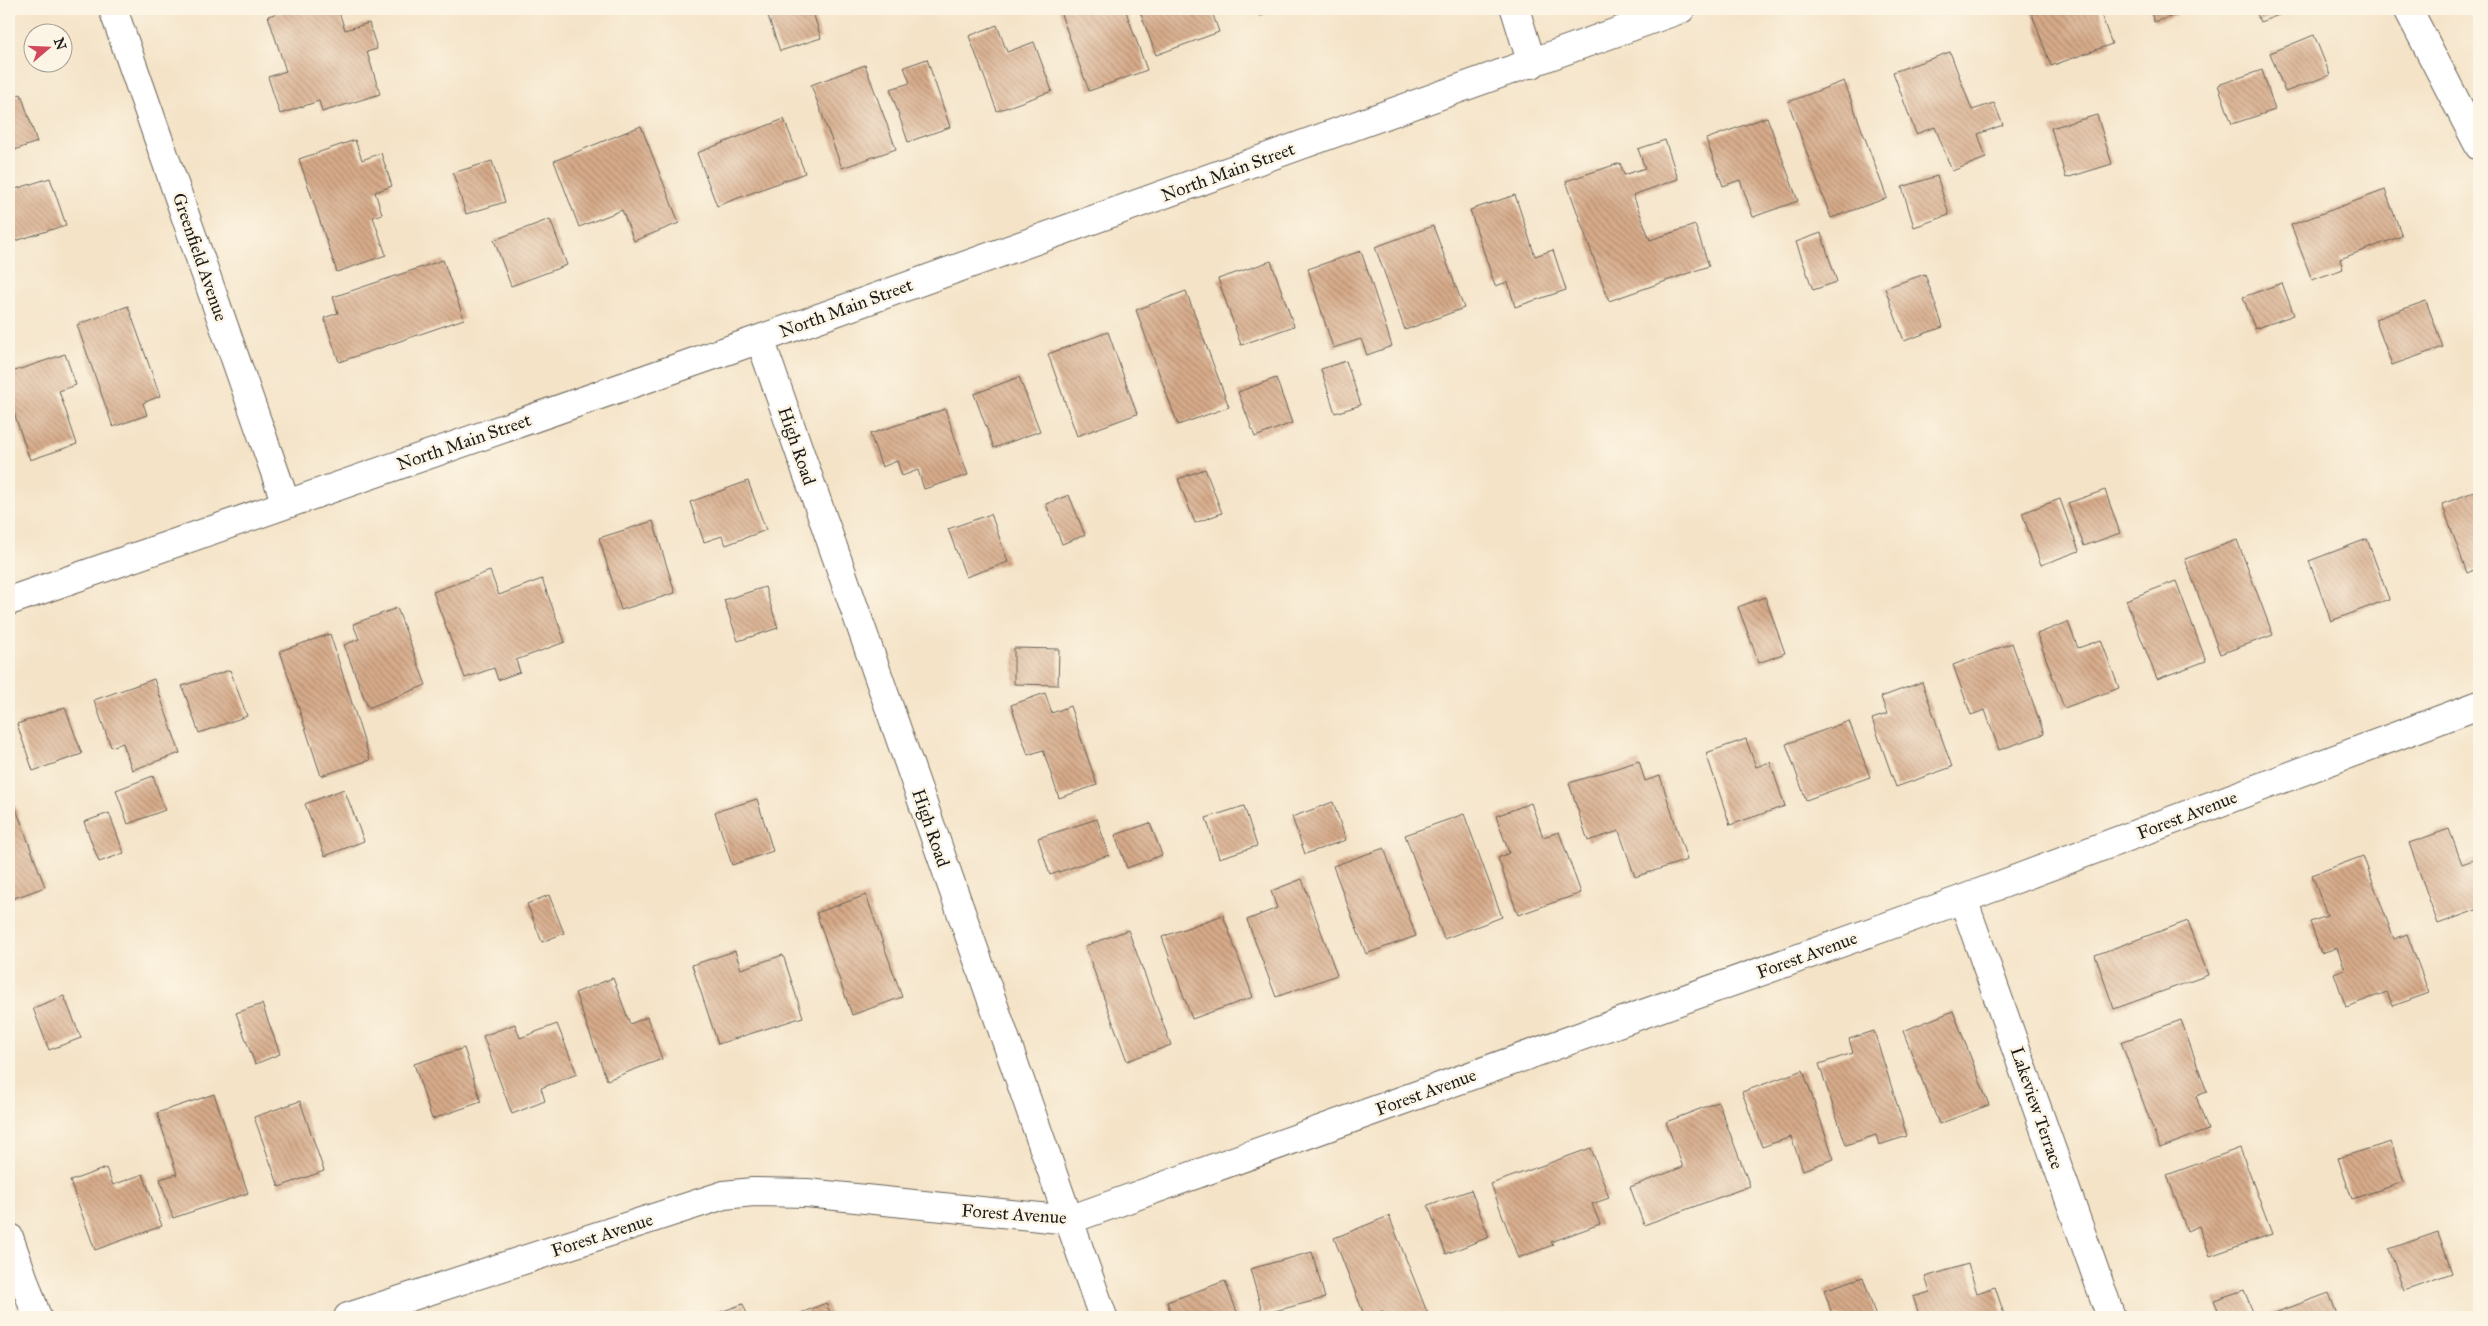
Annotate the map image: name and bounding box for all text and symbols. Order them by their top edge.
north arrow [22,22,72,72]
text: N [50,36,70,52]
street label: North Main Street [1158,137,1298,206]
street label: Greenfield Avenue [168,190,232,324]
street label: North Main Street [776,273,916,342]
street label: High Road [772,404,821,488]
street label: North Main Street [394,409,535,475]
street label: High Road [906,786,955,870]
street label: Forest Avenue [2134,786,2240,844]
street label: Forest Avenue [1754,927,1860,983]
street label: Lakeview Terrace [2006,1044,2068,1172]
street label: Forest Avenue [1373,1064,1479,1120]
street label: Forest Avenue [961,1199,1067,1229]
street label: Forest Avenue [548,1208,656,1262]

